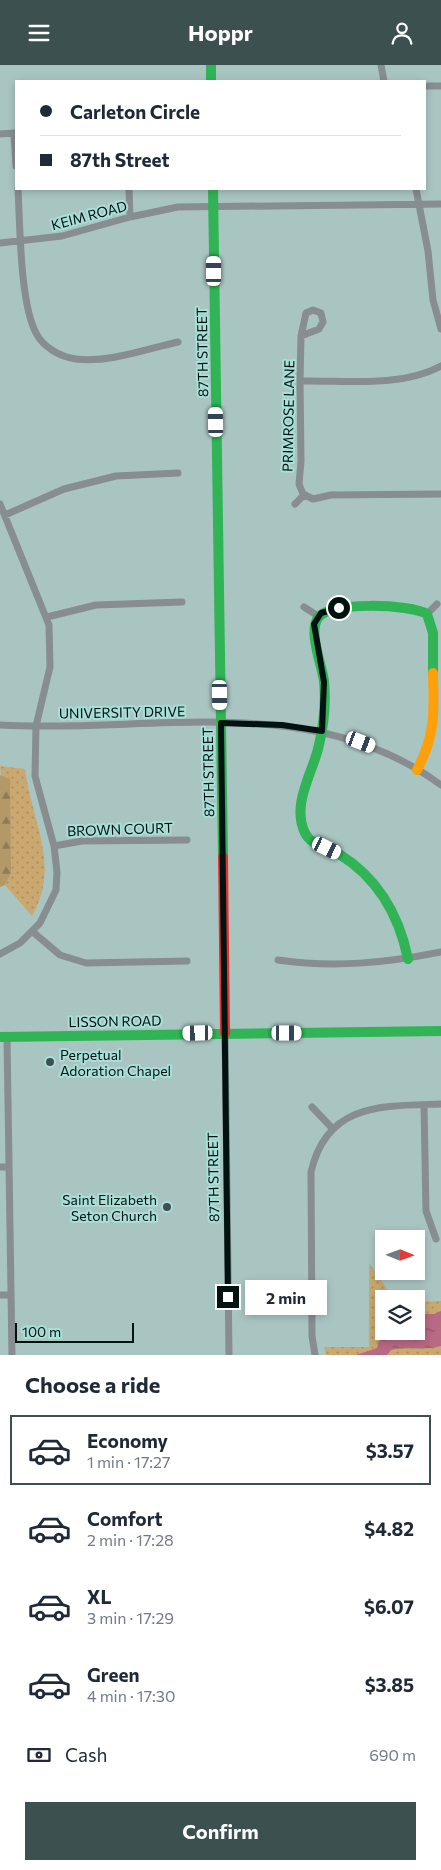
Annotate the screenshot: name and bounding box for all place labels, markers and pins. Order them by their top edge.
place label: Perpetual Adoration Chapel [60,1046,171,1079]
marker: Perpetual Adoration Chapel [44,1056,56,1068]
place label: Saint Elizabeth Seton Church [62,1191,157,1224]
marker: Saint Elizabeth Seton Church [161,1201,173,1213]

